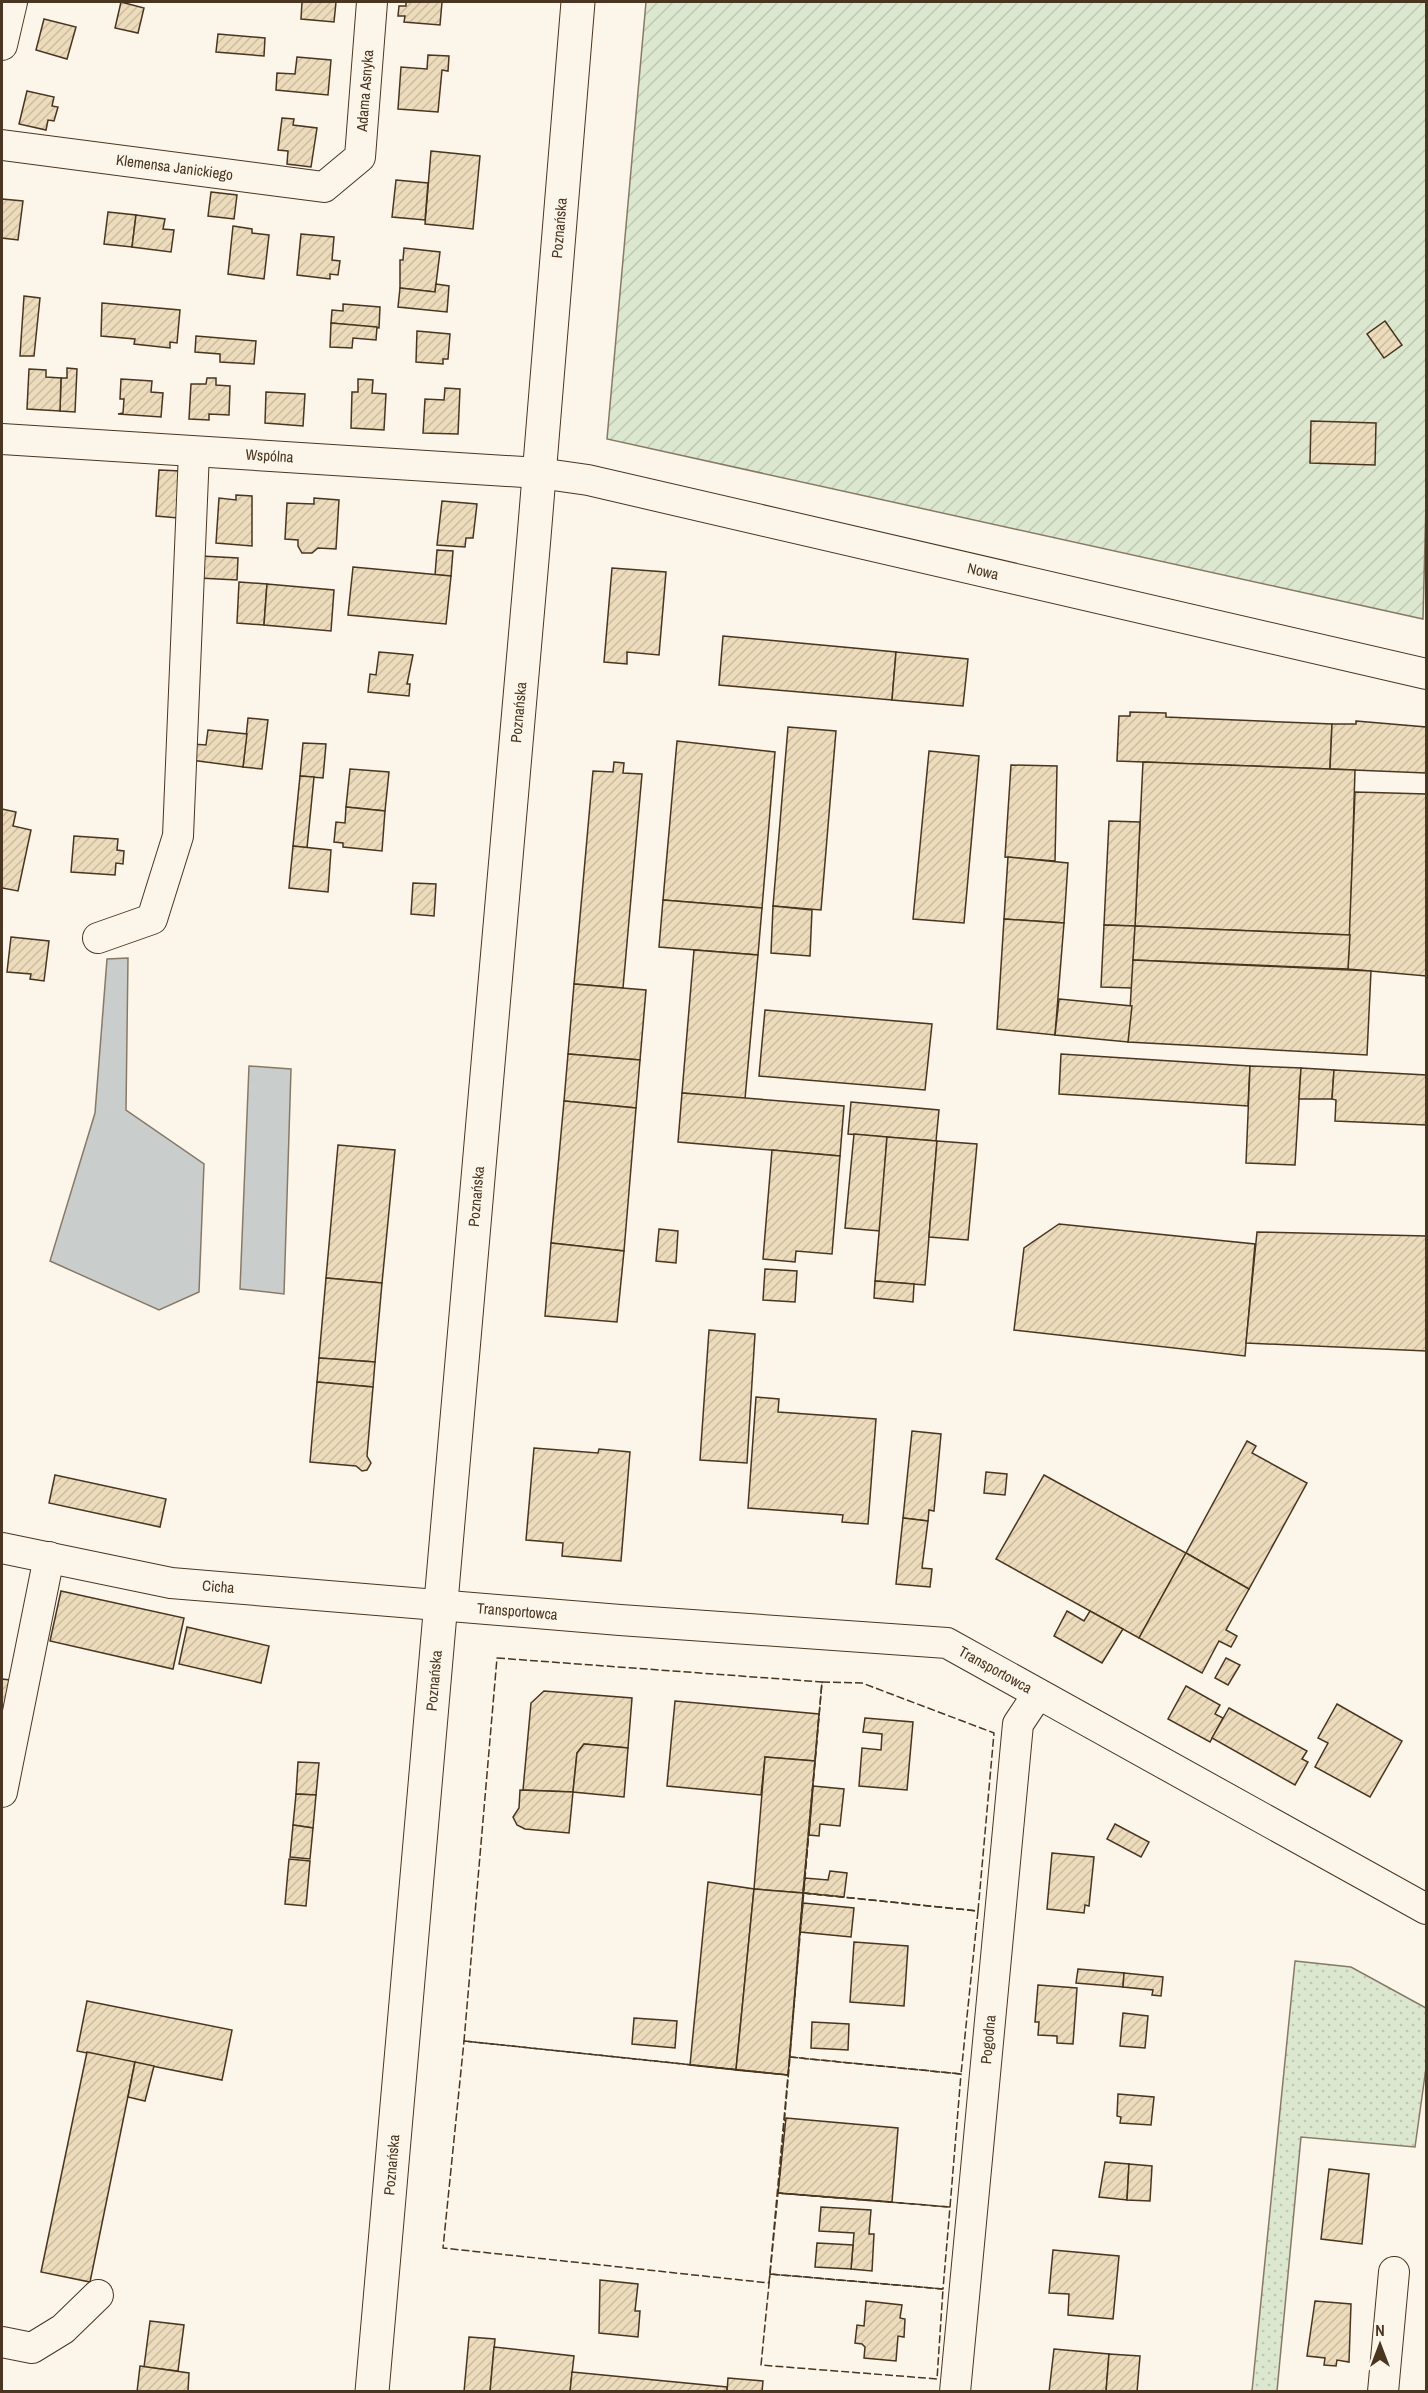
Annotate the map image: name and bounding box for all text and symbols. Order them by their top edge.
street label: Adama Asnyka [351,49,378,133]
street label: Klemensa Janickiego [115,149,234,185]
street label: Poznańska [546,197,572,259]
street label: Wspólna [245,443,294,467]
street label: Nowa [965,557,1001,585]
street label: Poznańska [505,681,531,744]
street label: Poznańska [463,1165,489,1228]
street label: Cicha [201,1575,235,1598]
street label: Transportowca [476,1597,559,1625]
street label: Transportowca [955,1640,1036,1698]
street label: Poznańska [421,1649,447,1712]
street label: Pogodna [975,2014,1001,2065]
street label: Poznańska [378,2133,404,2196]
north arrow [1350,2315,1410,2375]
text: N [1375,2319,1385,2341]

